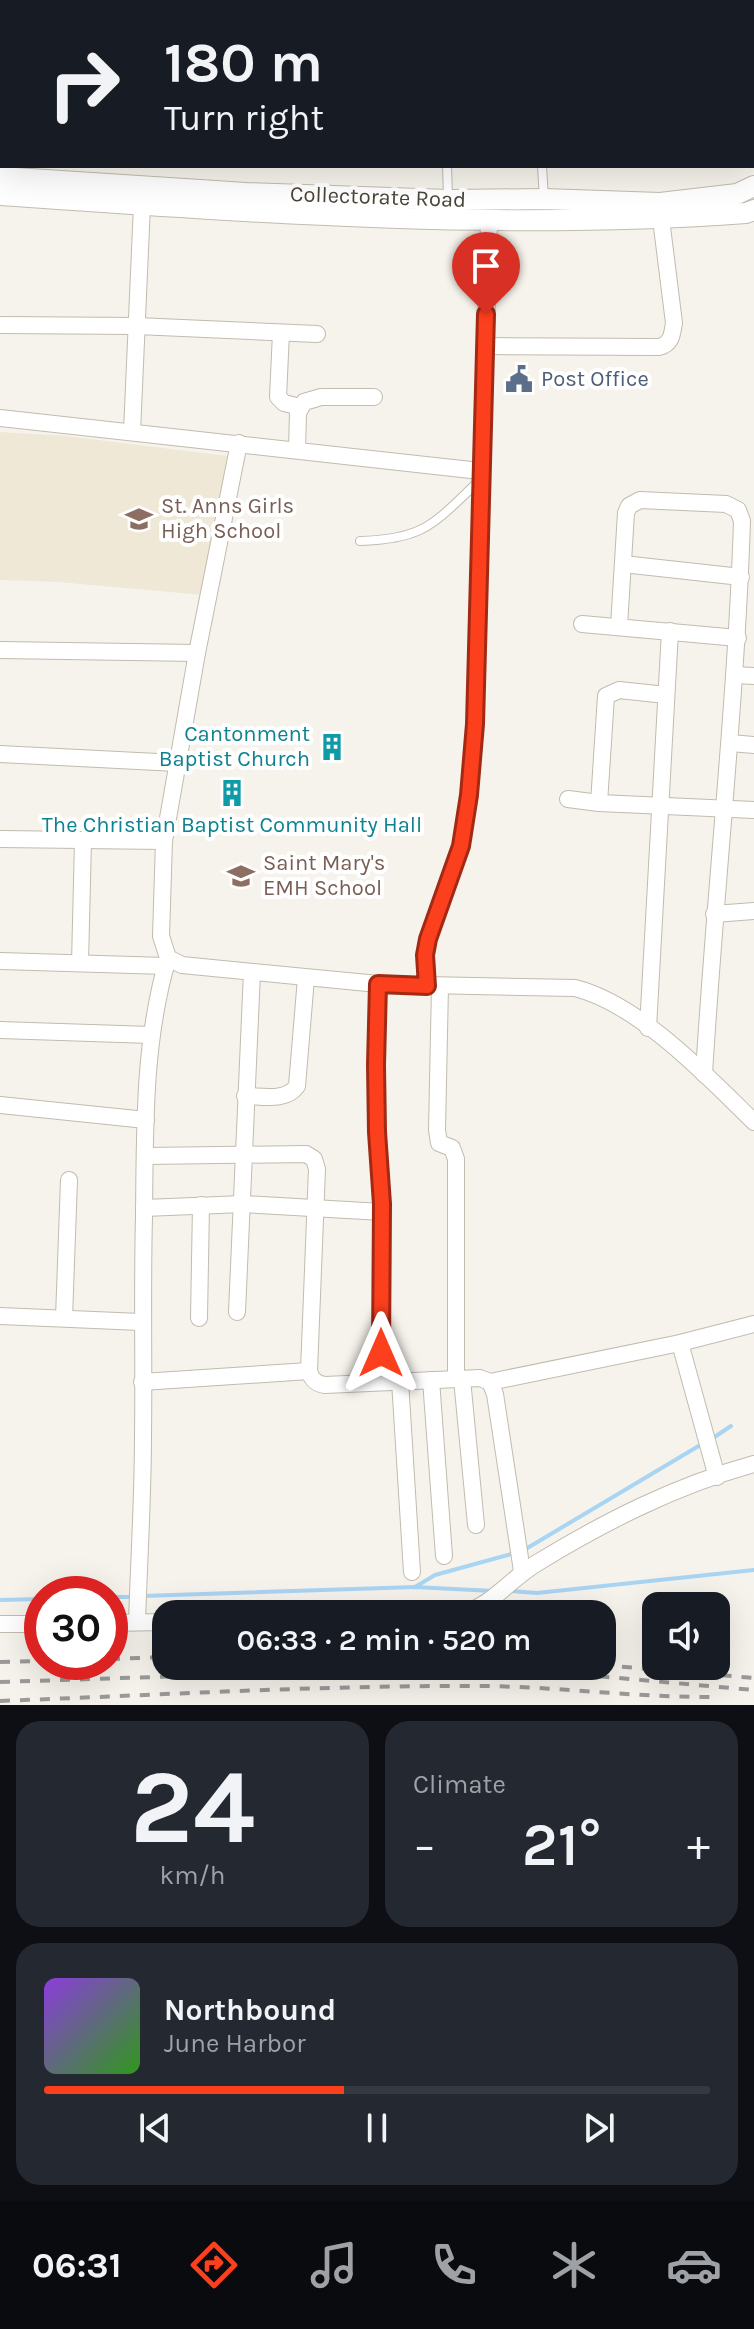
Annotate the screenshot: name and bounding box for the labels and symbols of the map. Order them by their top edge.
street label: Collectorate Road [289,181,467,213]
pin [452,232,520,314]
public building icon: Post Office [504,364,534,394]
place label: Post Office [541,366,649,392]
place label: St. Anns Girls High School [161,493,294,544]
school or university icon: St. Anns Girls High School [124,504,154,534]
place label: Cantonment Baptist Church [159,721,310,772]
building icon: Cantonment Baptist Church [317,732,347,762]
building icon: The Christian Baptist Community Hall [217,778,247,808]
place label: The Christian Baptist Community Hall [42,812,422,838]
place label: Saint Mary's EMH School [263,850,385,901]
school or university icon: Saint Mary's EMH School [226,861,256,891]
position arrow [339,1311,423,1395]
speed limit sign: 30 [24,1576,128,1680]

